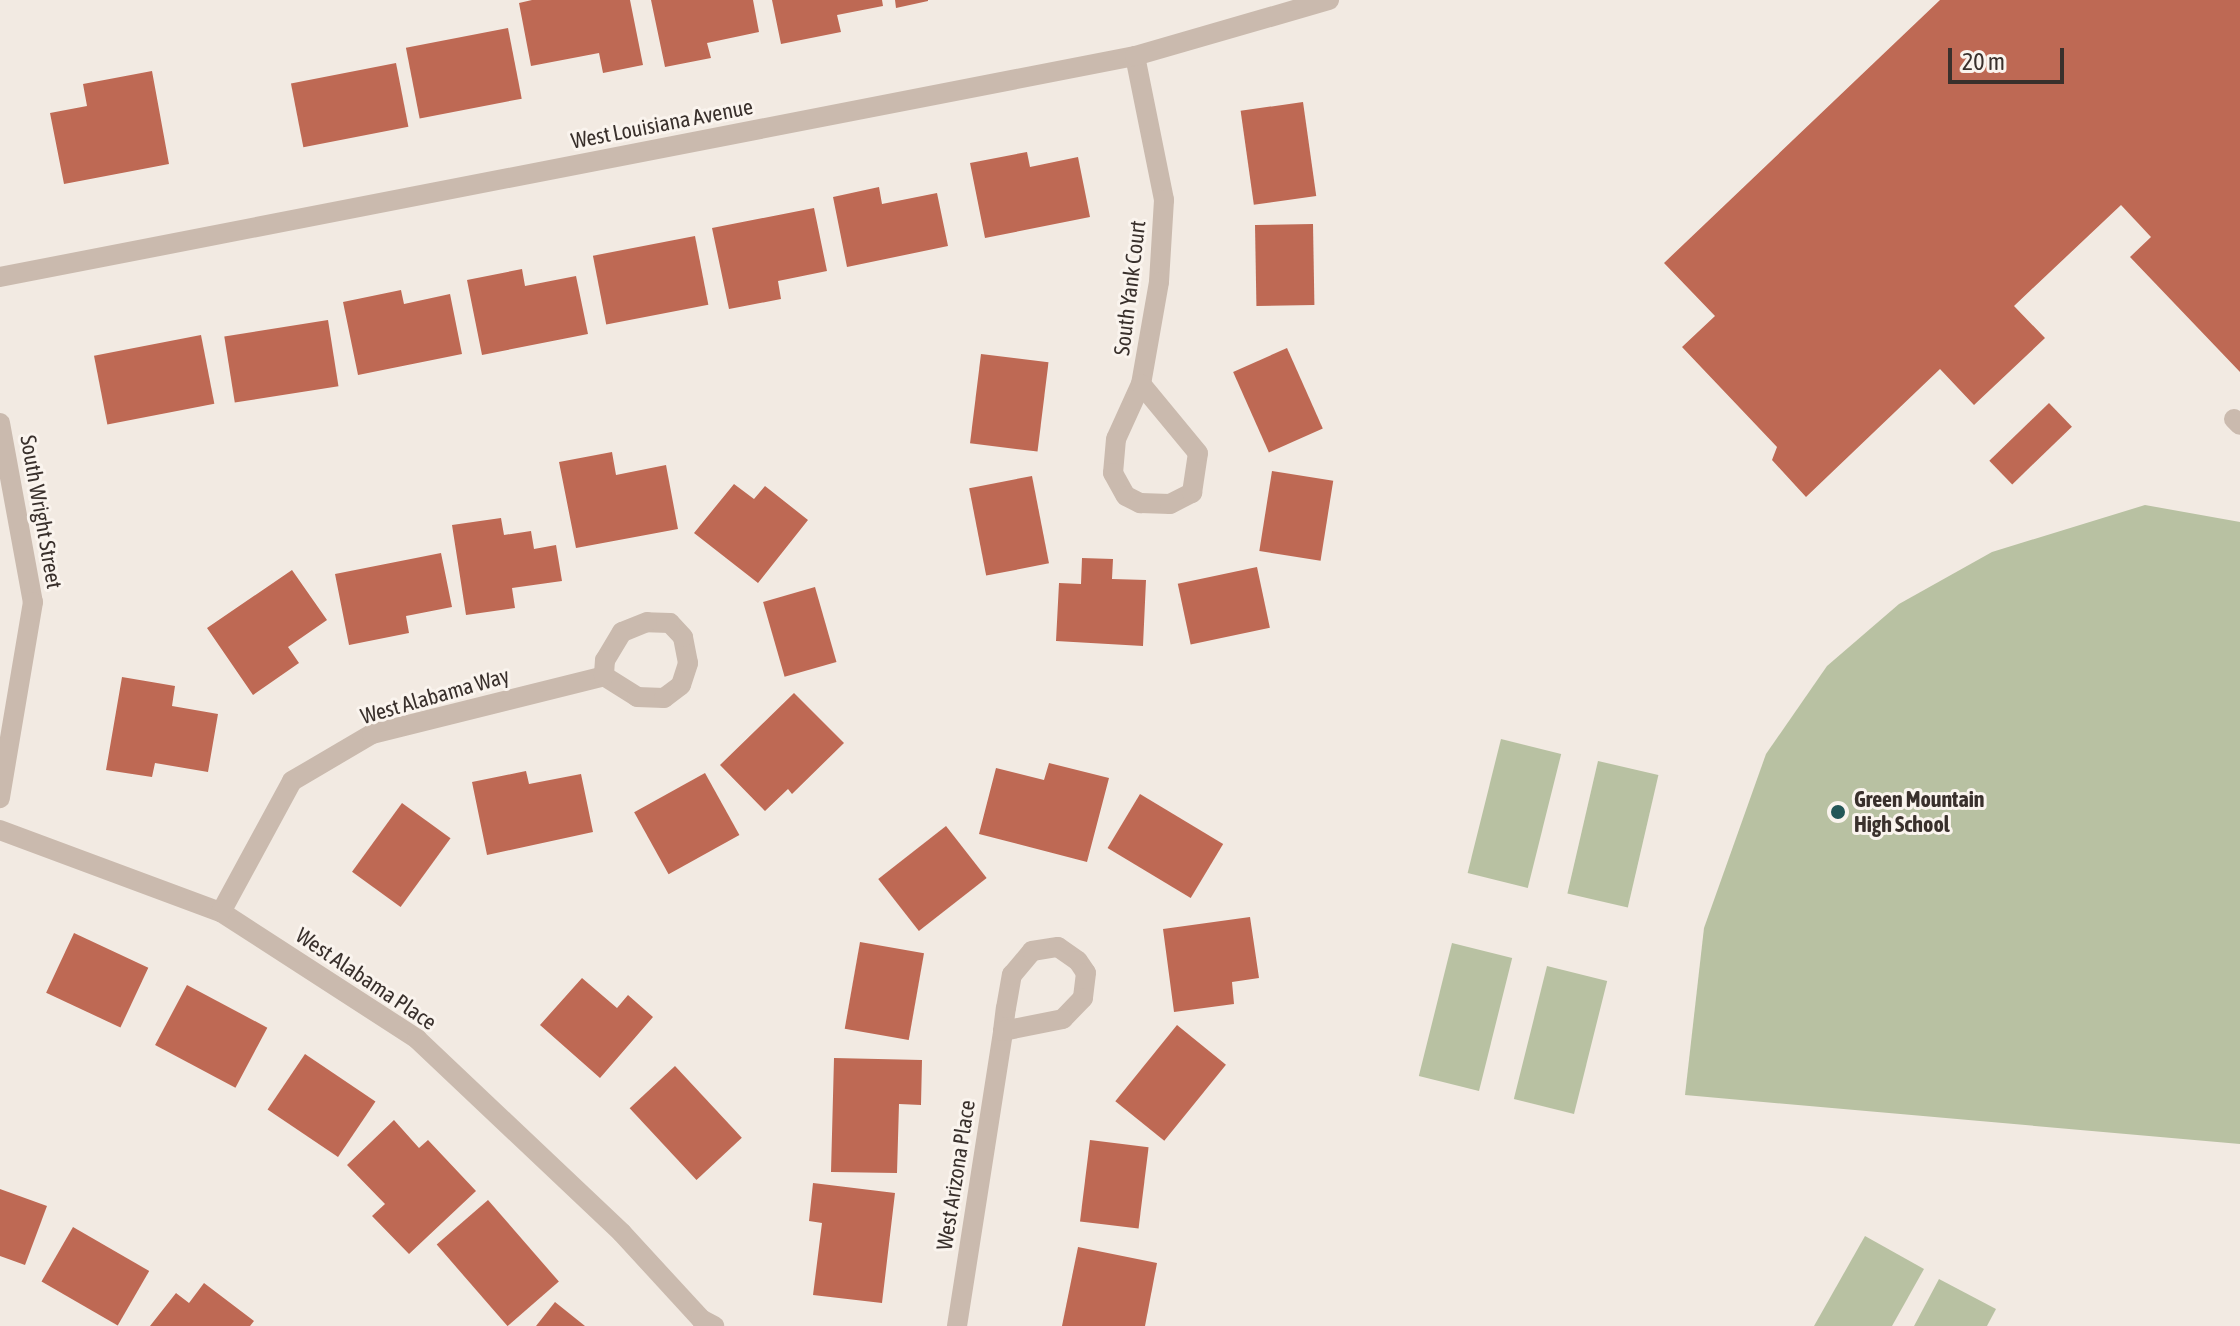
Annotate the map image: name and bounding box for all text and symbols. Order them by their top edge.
scale bar [1952,32,2068,82]
text: 20 m [1962,48,2005,75]
street label: West Louisiana Avenue [569,93,755,155]
street label: South Yank Court [1109,219,1151,357]
street label: South Wright Street [15,433,67,591]
street label: West Alabama Way [358,662,512,730]
place label: Green Mountain High School [1854,786,1984,838]
marker: Green Mountain High School [1829,803,1847,821]
street label: West Alabama Place [291,922,441,1036]
street label: West Arizona Place [931,1098,981,1252]

